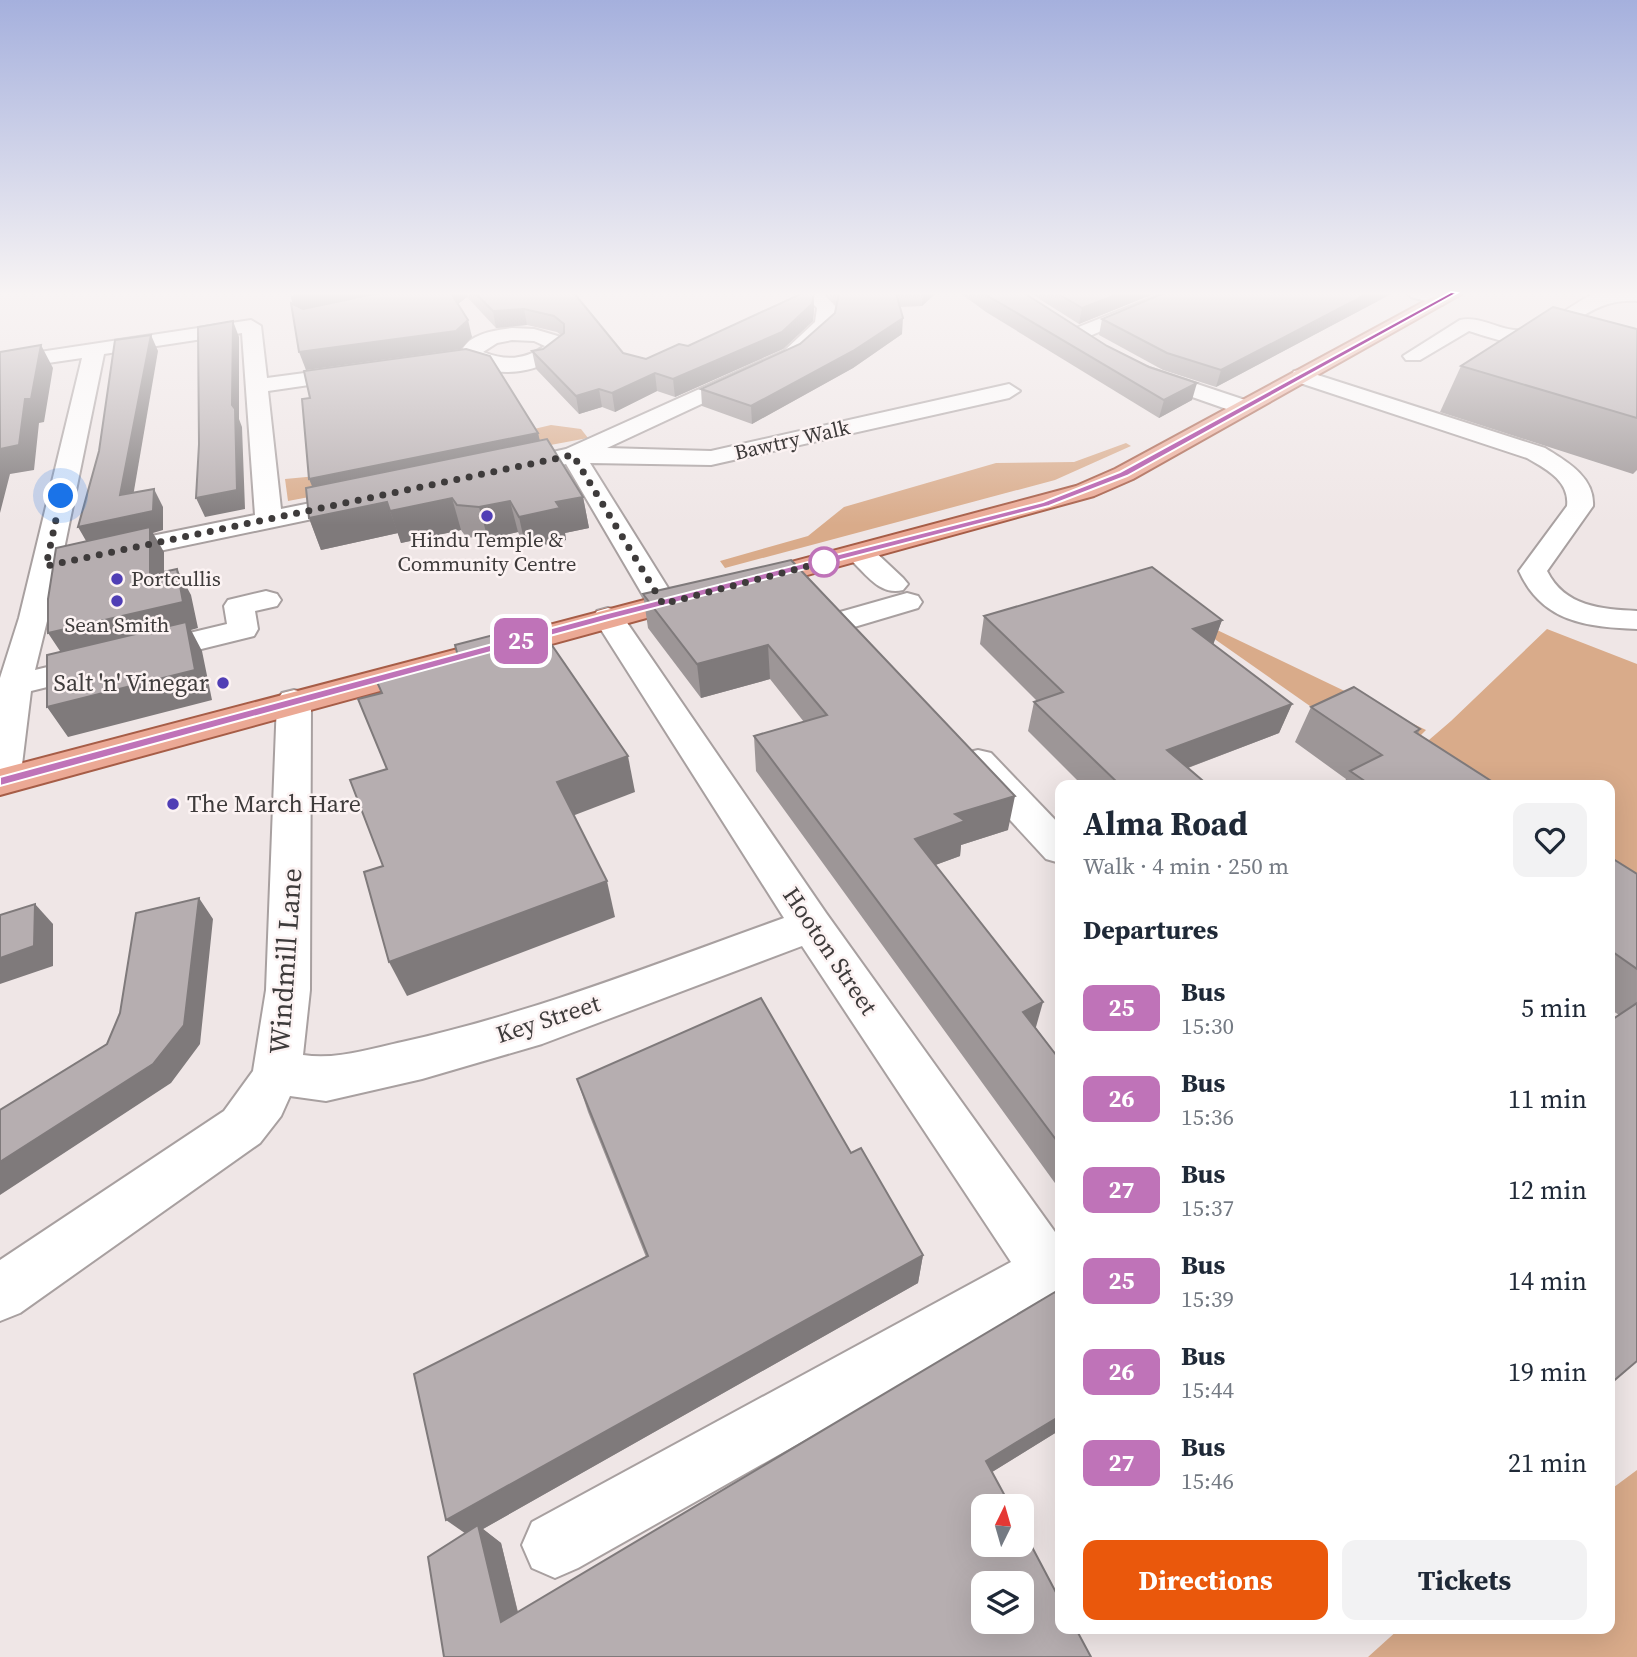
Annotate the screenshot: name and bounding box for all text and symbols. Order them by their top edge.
street label: Bawtry Walk [731,412,853,467]
your location [43,478,78,513]
marker: Hindu Temple & Community Centre [479,508,495,524]
place label: Hindu Temple & Community Centre [397,525,577,578]
unlabelled marker [809,547,839,577]
place label: Portcullis [131,564,221,593]
marker: Portcullis [109,571,125,587]
marker: Sean Smith [109,593,125,609]
place label: Sean Smith [65,610,169,639]
line badge: 25 [490,618,552,664]
text: 25 [508,624,534,657]
place label: Salt 'n' Vinegar [54,666,209,699]
marker: Salt 'n' Vinegar [215,675,231,691]
place label: The March Hare [187,787,361,820]
marker: The March Hare [165,796,181,812]
text: Alma Road [1083,801,1248,846]
button: heart [1513,803,1587,877]
text: Walk · 4 min · 250 m [1083,850,1289,882]
street label: Windmill Lane [260,867,310,1055]
street label: Hooton Street [775,880,885,1021]
text: Departures [1083,912,1218,948]
text: Bus [1181,974,1225,1010]
street label: Key Street [492,986,604,1051]
text: 5 min [1521,990,1587,1026]
text: 25 [1108,991,1135,1024]
text: 15:30 [1181,1010,1234,1042]
text: Bus [1181,1065,1225,1101]
text: 11 min [1508,1081,1587,1117]
text: 26 [1108,1082,1135,1115]
text: 15:36 [1181,1101,1234,1133]
text: Bus [1181,1156,1225,1192]
text: 12 min [1508,1172,1587,1208]
text: 27 [1108,1173,1135,1206]
text: 15:37 [1181,1192,1234,1224]
text: Bus [1181,1247,1225,1283]
text: 14 min [1508,1263,1587,1299]
text: 25 [1108,1264,1135,1297]
text: 15:39 [1181,1283,1234,1315]
text: Bus [1181,1338,1225,1374]
text: 19 min [1508,1354,1587,1390]
text: 26 [1108,1355,1135,1388]
text: 15:44 [1181,1374,1234,1406]
text: Bus [1181,1429,1225,1465]
text: 21 min [1508,1445,1587,1481]
text: 27 [1108,1446,1135,1479]
text: 15:46 [1181,1465,1234,1497]
north arrow [971,1494,1034,1558]
map controls [971,1494,1034,1634]
button: Directions [1083,1540,1328,1620]
button: Tickets [1342,1540,1587,1620]
button: layers [971,1571,1034,1634]

